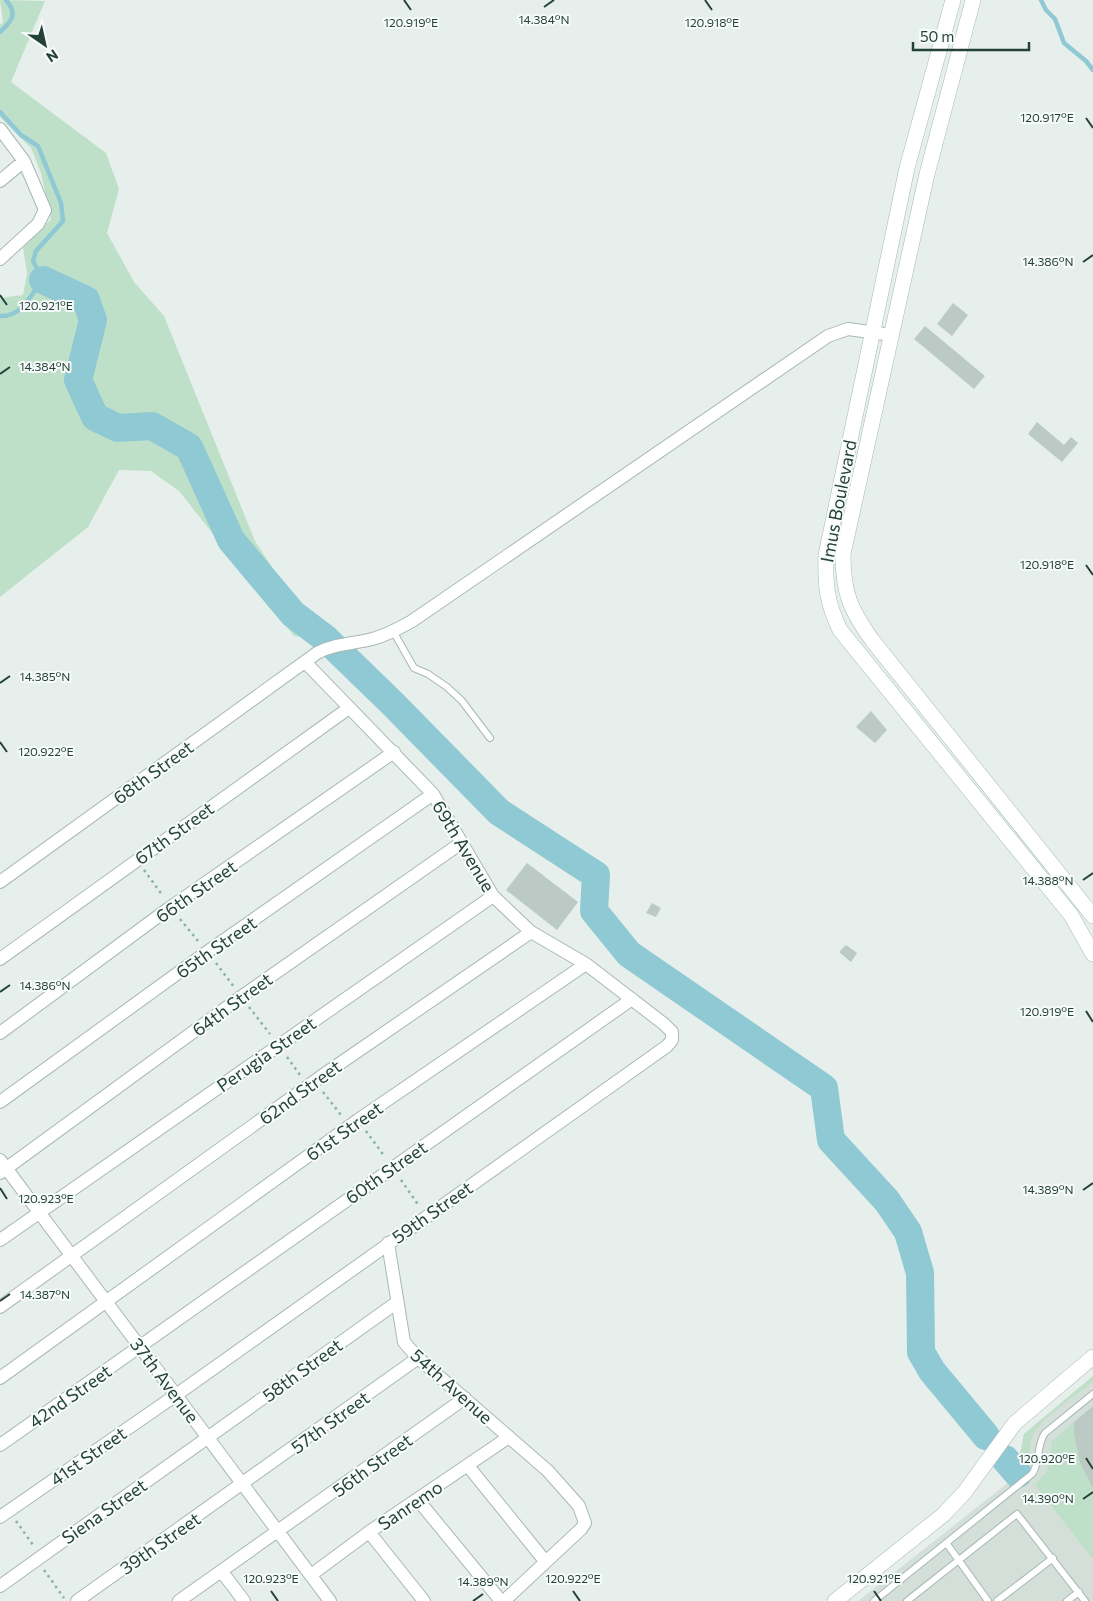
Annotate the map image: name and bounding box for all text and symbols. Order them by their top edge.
text: 14.384°N [518,12,570,26]
text: 120.919°E [384,15,438,29]
text: 120.918°E [685,15,739,29]
north arrow [20,20,70,70]
scale bar [913,20,1029,52]
text: 50 m [920,27,954,45]
text: N [43,46,62,66]
text: 120.917°E [1020,110,1074,124]
text: 14.386°N [1022,254,1074,268]
text: 120.921°E [19,298,73,312]
text: 14.384°N [19,359,71,373]
street label: Imus Boulevard [815,438,861,564]
text: 120.918°E [1020,557,1074,571]
text: 14.385°N [20,669,70,683]
street label: 68th Street [109,736,197,808]
text: 120.922°E [18,744,74,758]
street label: 69th Avenue [428,796,500,896]
street label: 67th Street [130,797,218,869]
street label: 66th Street [151,855,241,927]
text: 14.388°N [1022,873,1074,887]
street label: 65th Street [171,911,261,983]
street label: 64th Street [188,968,276,1040]
text: 14.386°N [19,978,71,992]
text: 120.919°E [1020,1004,1074,1018]
street label: Perugia Street [212,1012,320,1096]
street label: 62nd Street [255,1055,345,1129]
street label: 61st Street [301,1097,387,1165]
street label: 60th Street [341,1136,431,1208]
street label: 59th Street [387,1176,477,1248]
text: 14.389°N [1022,1182,1074,1196]
text: 120.923°E [18,1191,74,1205]
text: 14.387°N [20,1287,70,1301]
street label: 37th Avenue [126,1333,204,1427]
street label: 58th Street [258,1334,346,1406]
street label: 54th Avenue [407,1344,497,1428]
street label: 42nd Street [25,1360,115,1432]
street label: 57th Street [286,1386,374,1458]
street label: 41st Street [46,1422,130,1490]
street label: 56th Street [328,1429,416,1501]
text: 120.920°E [1019,1451,1075,1465]
street label: Siena Street [57,1474,151,1548]
street label: Sanremo [374,1475,446,1535]
text: 14.390°N [1022,1491,1074,1505]
street label: 39th Street [116,1507,204,1579]
text: 120.923°E [243,1571,299,1585]
text: 120.922°E [545,1571,601,1585]
text: 120.921°E [847,1571,901,1585]
text: 14.389°N [457,1574,509,1588]

